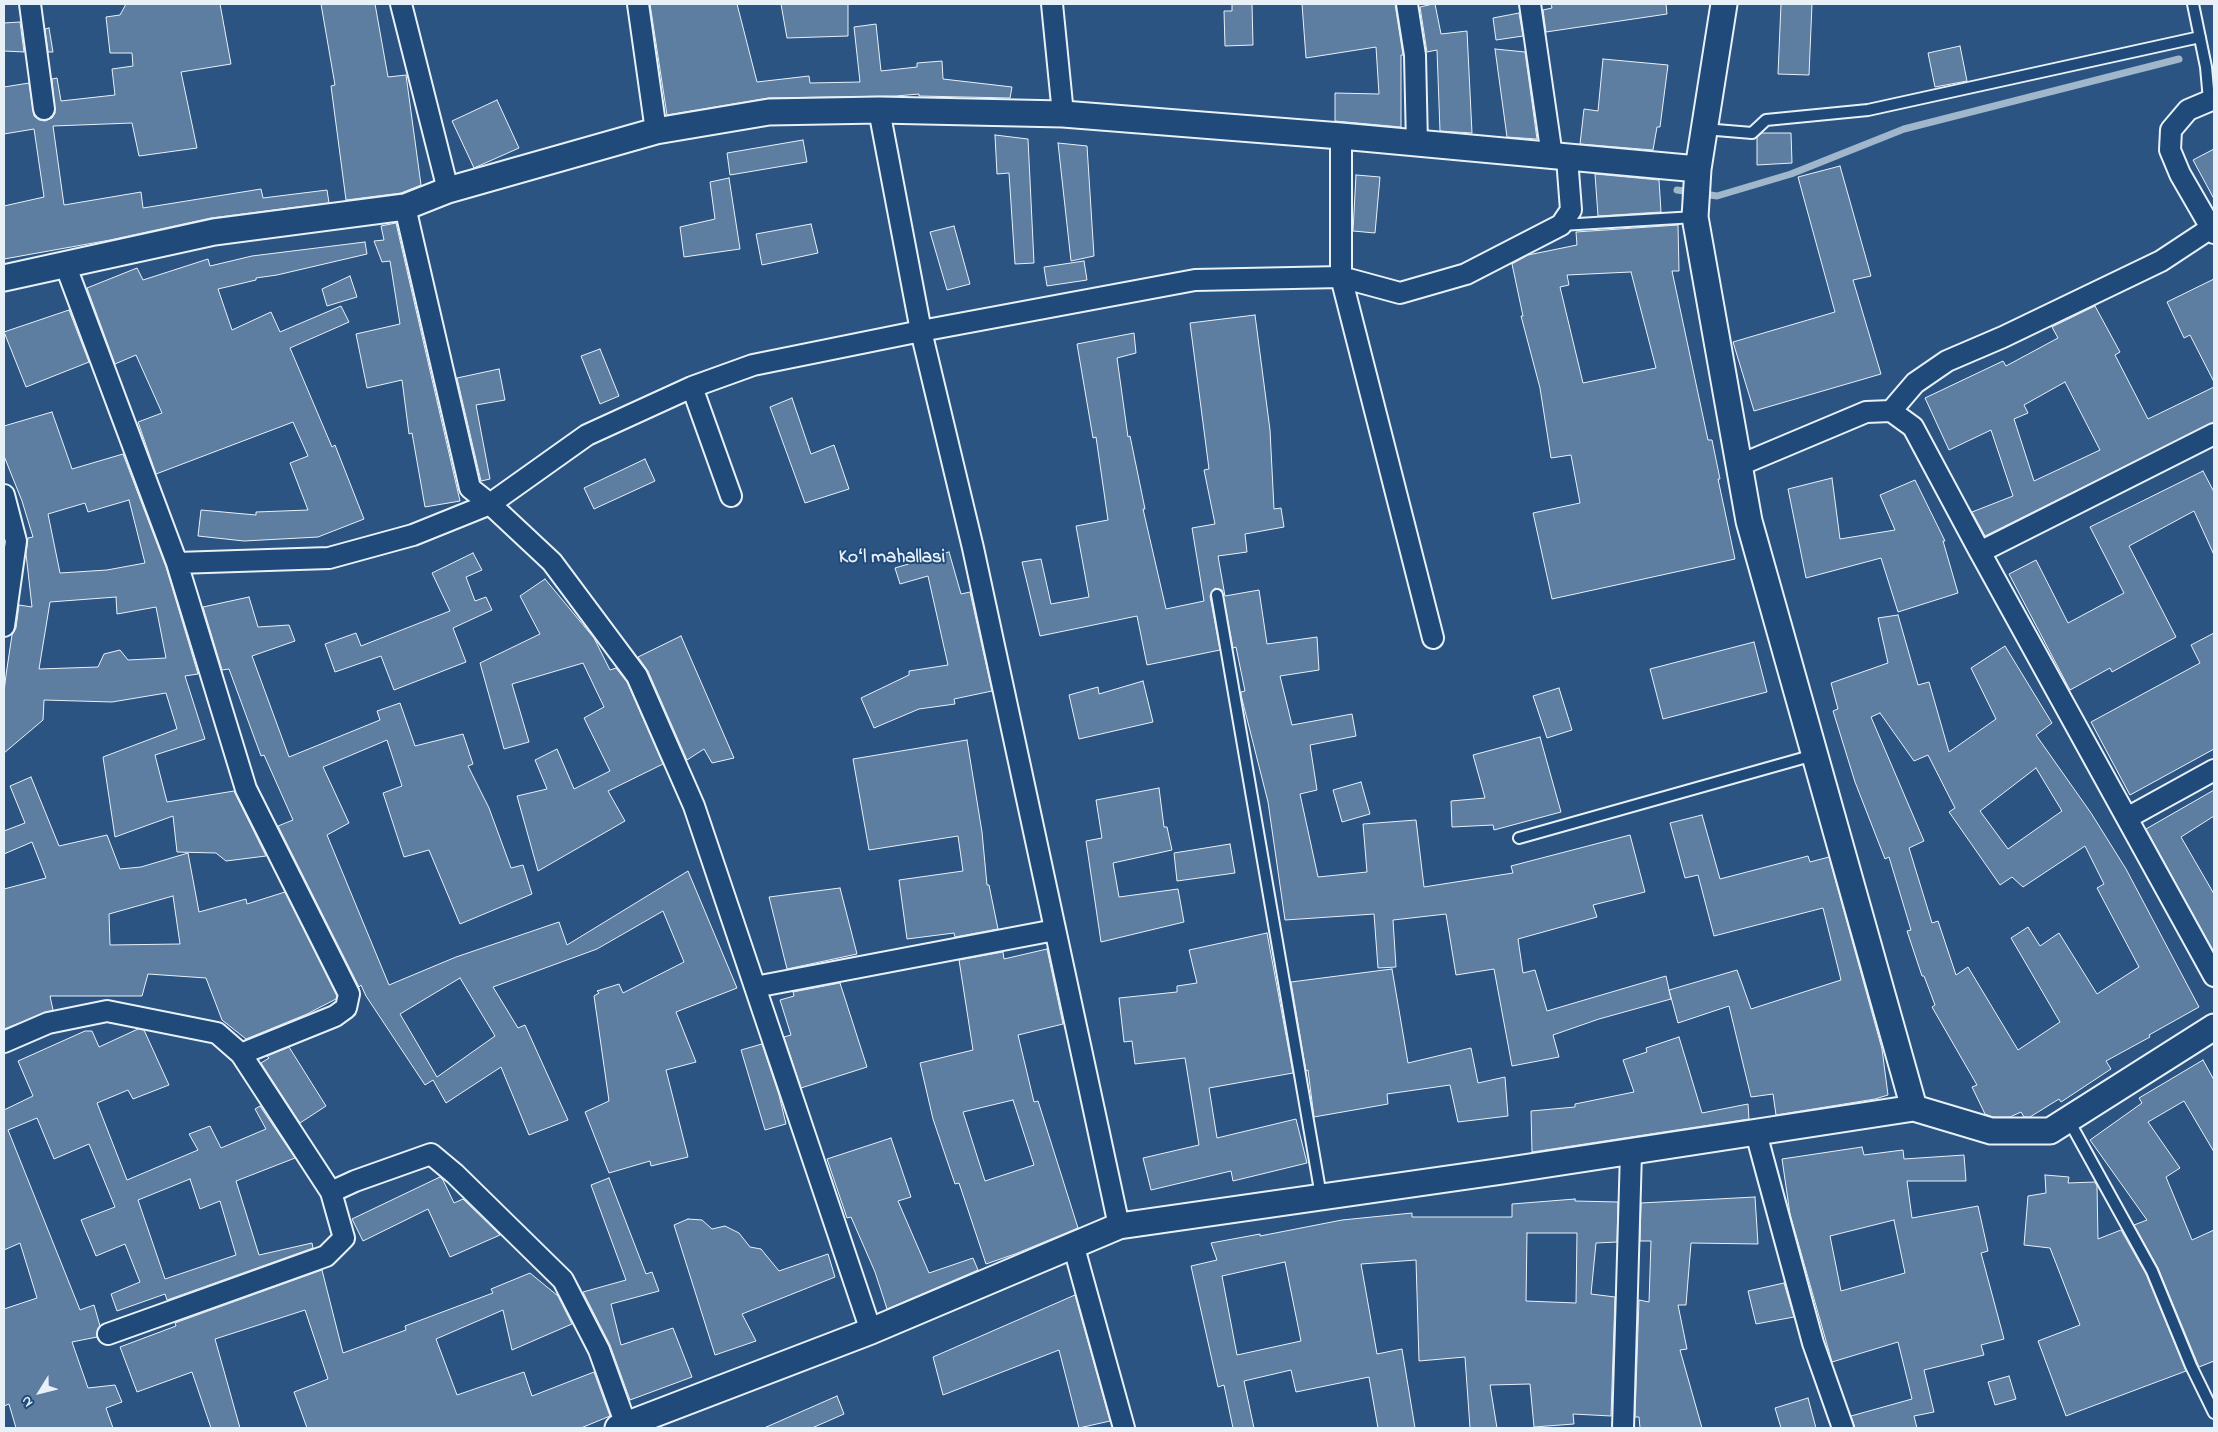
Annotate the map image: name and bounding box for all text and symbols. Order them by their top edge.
district label: Koʻl mahallasi [839,548,945,570]
north arrow [15,1367,65,1417]
text: N [16,1391,39,1411]

